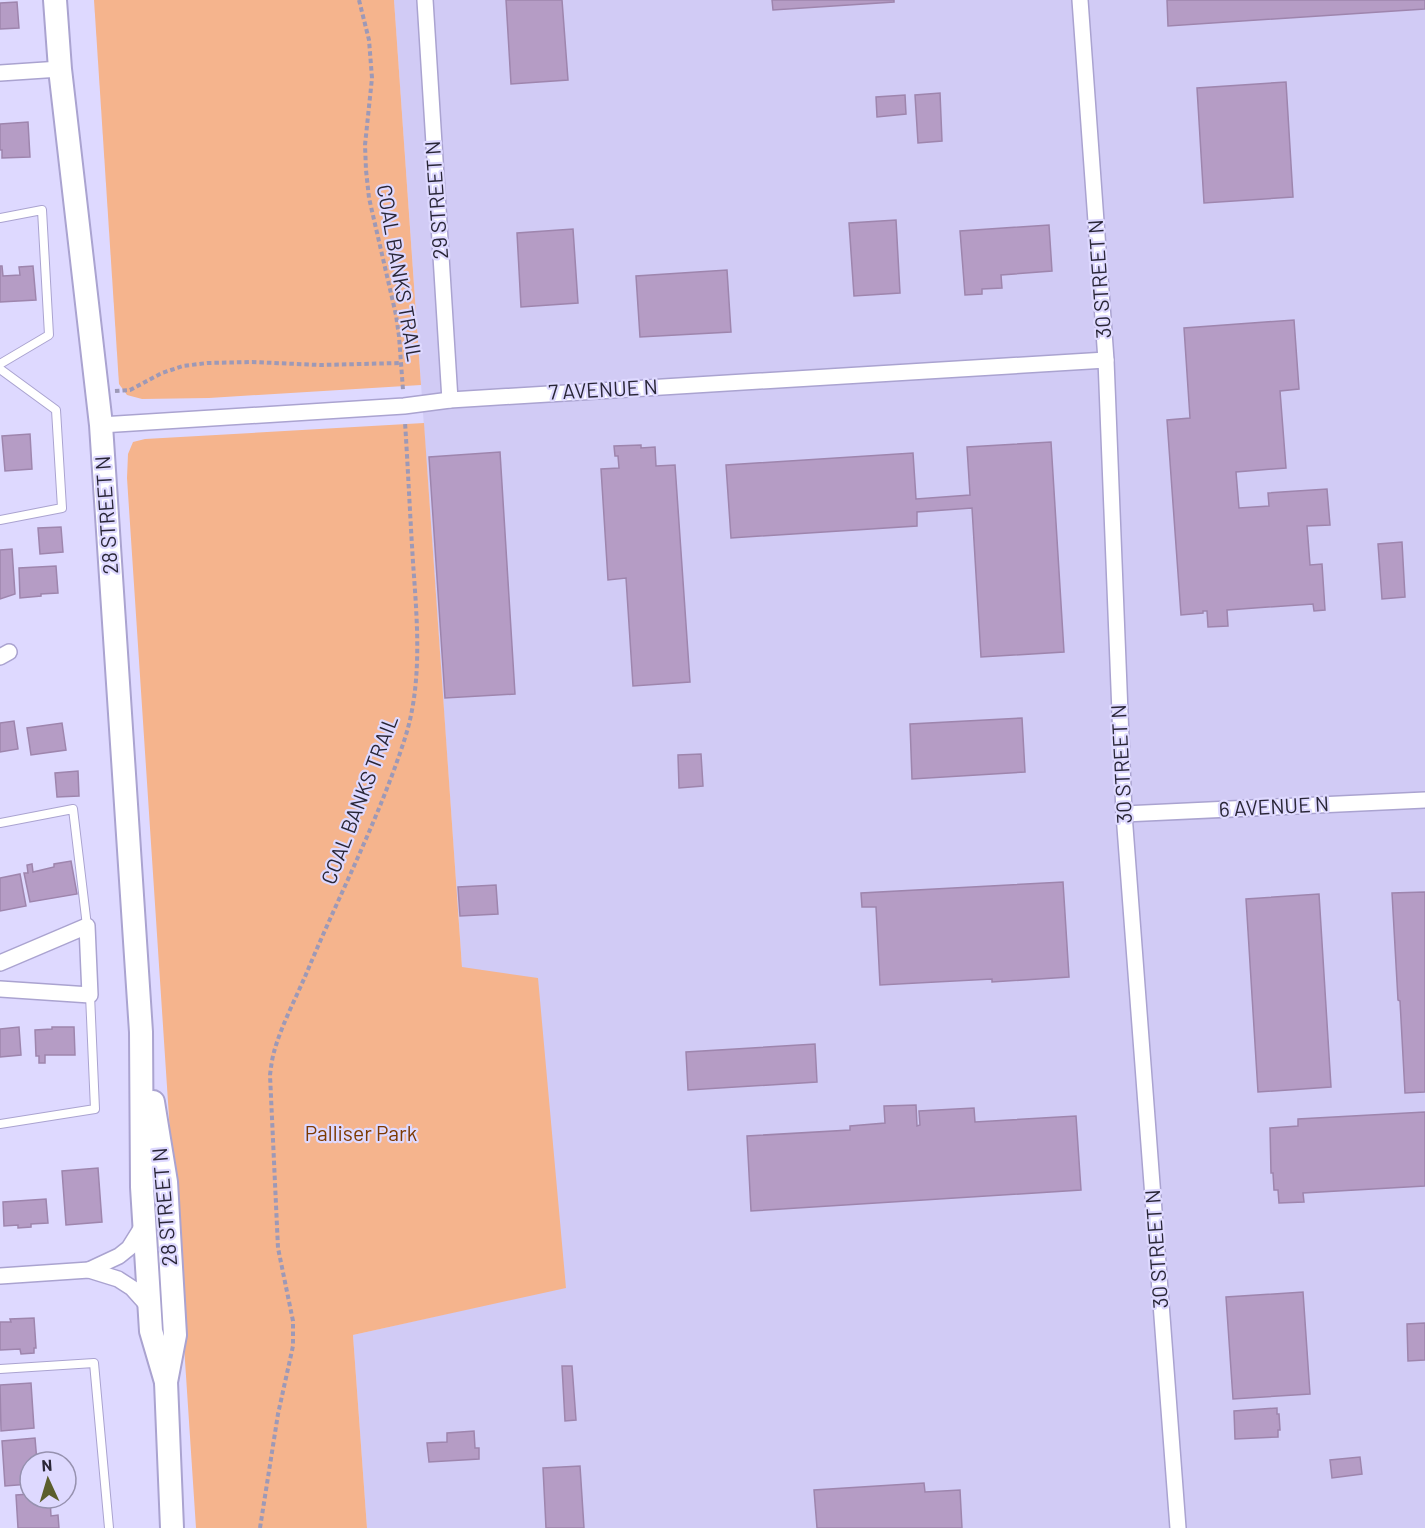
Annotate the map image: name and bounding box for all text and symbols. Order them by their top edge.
street label: 29 STREET N [419,140,452,260]
street label: COAL BANKS TRAIL [373,182,428,363]
street label: 30 STREET N [1082,219,1115,339]
street label: 7 AVENUE N [548,373,658,404]
street label: 28 STREET N [89,455,122,575]
street label: 30 STREET N [1105,704,1136,824]
street label: COAL BANKS TRAIL [315,711,402,888]
street label: 6 AVENUE N [1218,790,1330,821]
park label: Palliser Park [305,1120,417,1145]
street label: 28 STREET N [146,1147,181,1267]
street label: 30 STREET N [1139,1189,1172,1309]
north arrow [18,1450,78,1510]
text: N [41,1455,53,1474]

